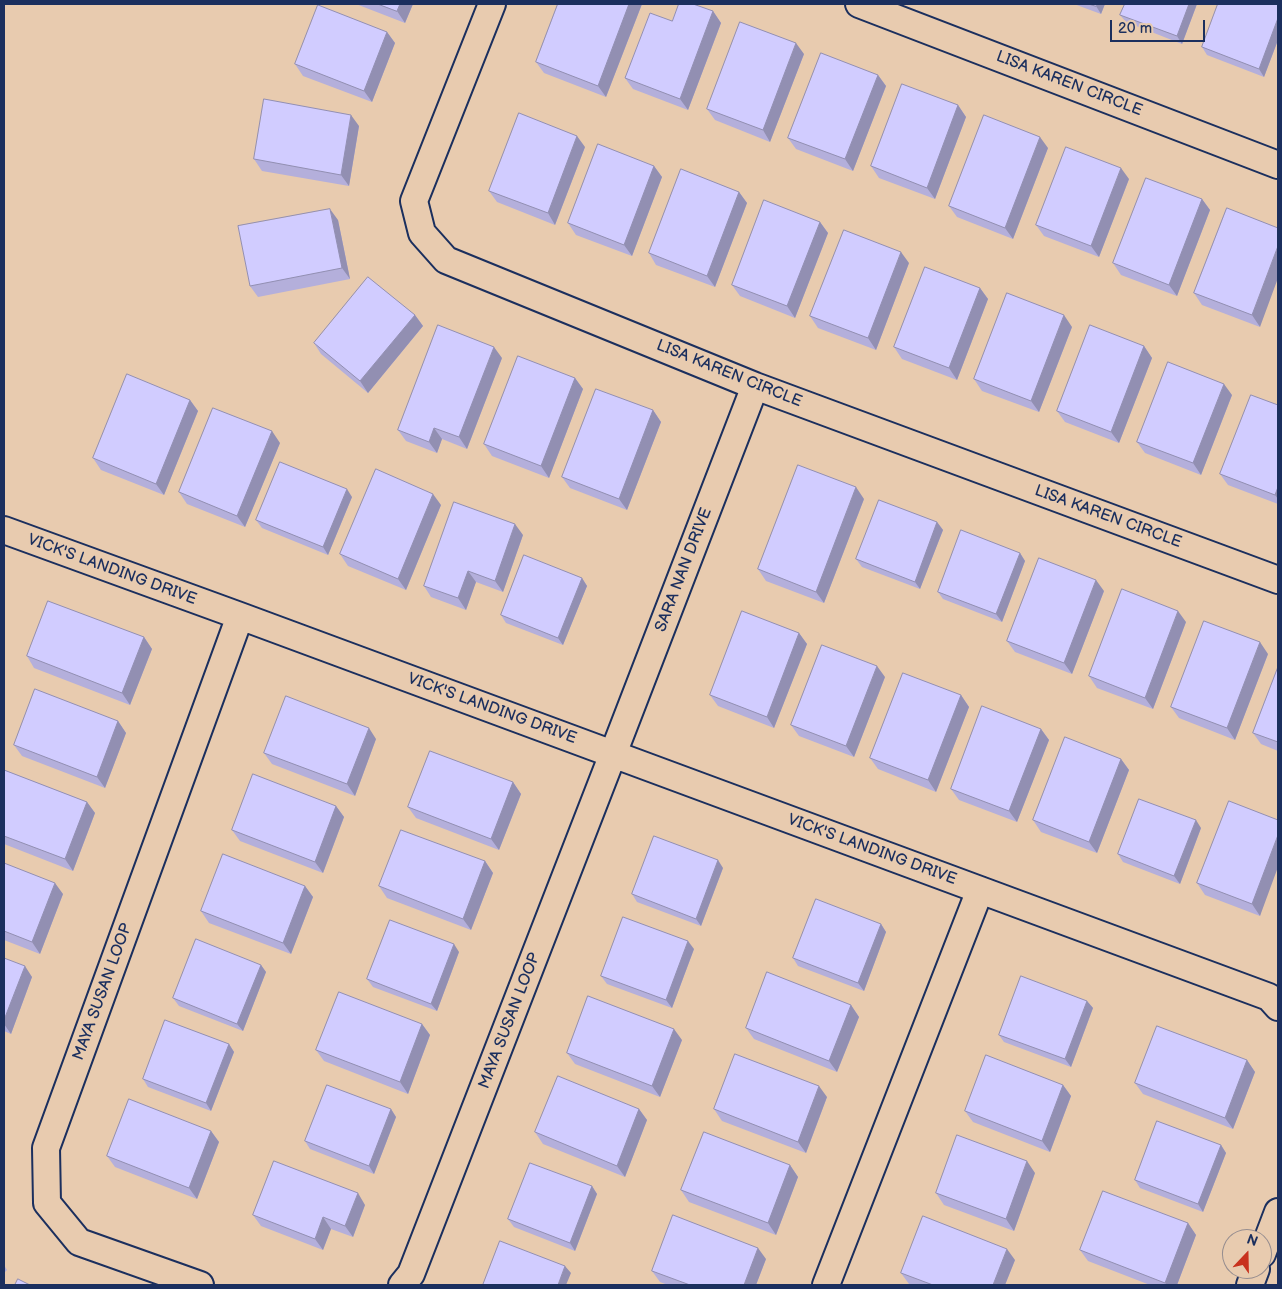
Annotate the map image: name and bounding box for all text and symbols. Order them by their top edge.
scale bar [1112,10,1207,42]
text: 20 m [1118,19,1152,38]
street label: LISA KAREN CIRCLE [993,47,1145,121]
street label: LISA KAREN CIRCLE [653,336,805,412]
street label: LISA KAREN CIRCLE [1032,481,1184,553]
street label: SARA NAN DRIVE [651,505,717,635]
street label: VICK'S LANDING DRIVE [25,530,199,610]
street label: VICK'S LANDING DRIVE [405,669,579,749]
street label: VICK'S LANDING DRIVE [785,810,959,890]
street label: MAYA SUSAN LOOP [69,921,137,1063]
street label: MAYA SUSAN LOOP [475,950,545,1092]
north arrow [1222,1229,1272,1279]
text: N [1244,1231,1260,1250]

